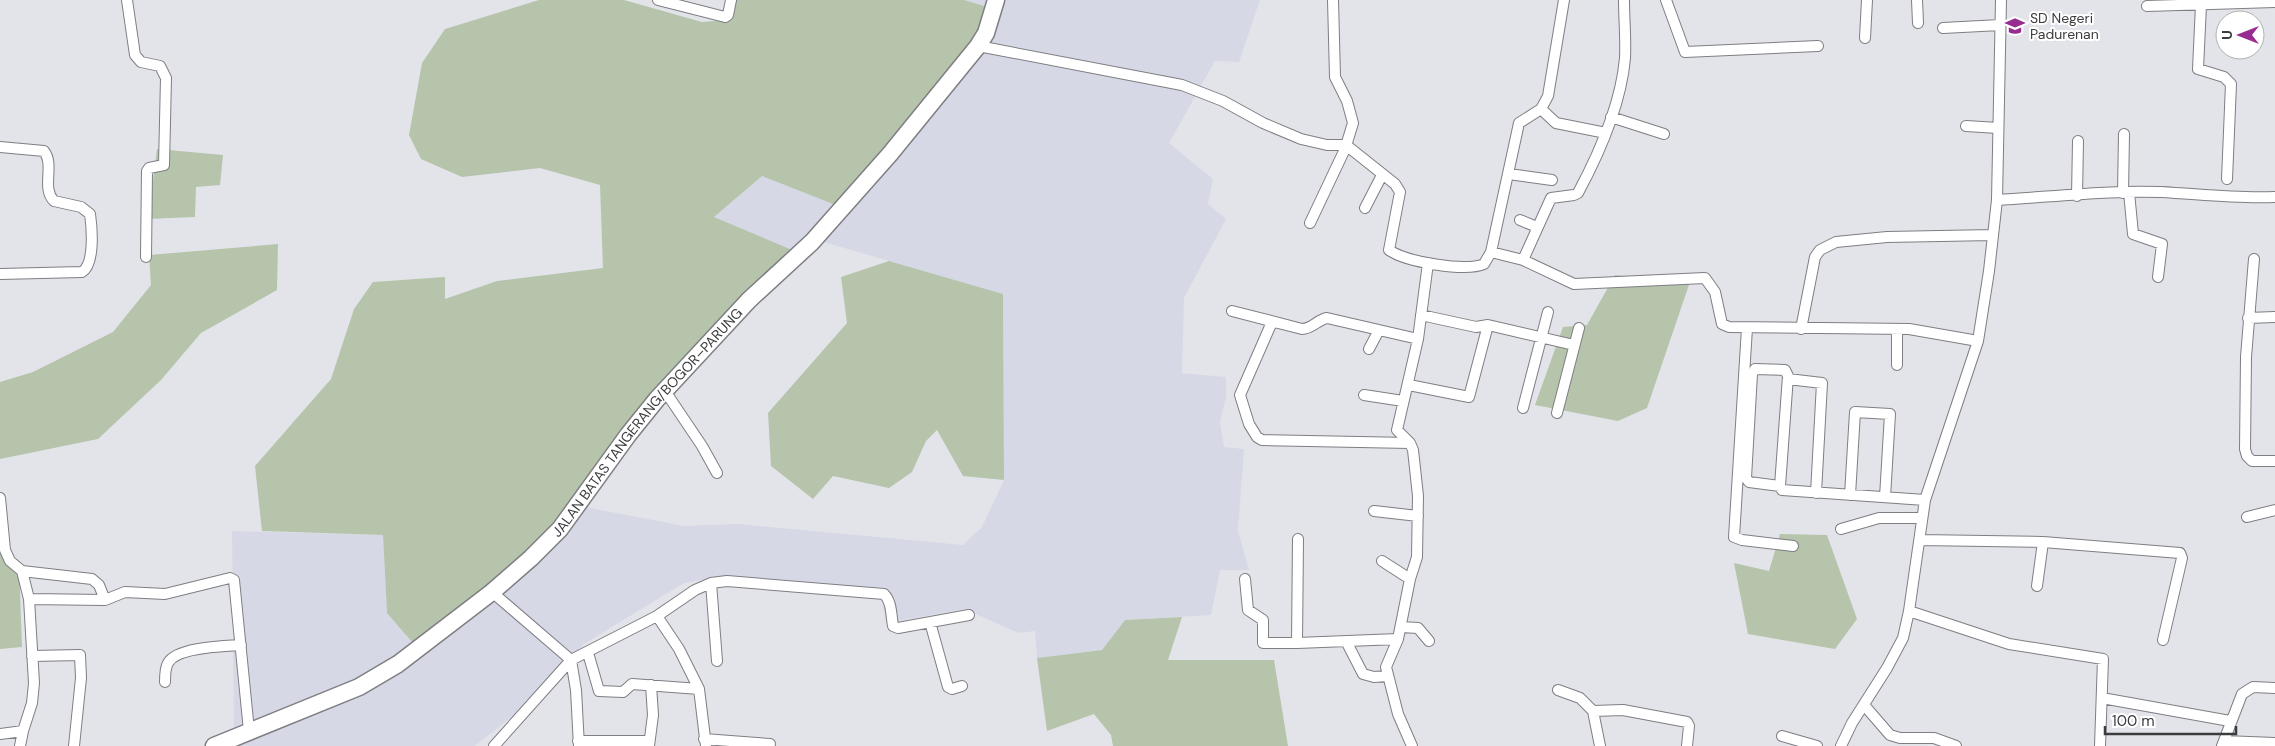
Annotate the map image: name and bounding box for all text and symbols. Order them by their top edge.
place label: SD Negeri Padurenan [2030,9,2099,43]
north arrow [2215,10,2265,60]
school or university icon: SD Negeri Padurenan [2004,15,2026,37]
text: U [2218,30,2236,40]
street label: JALAN BATAS TANGERANG/BOGOR–PARUNG [548,304,746,541]
scale bar [2105,704,2236,736]
text: 100 m [2112,711,2155,731]

